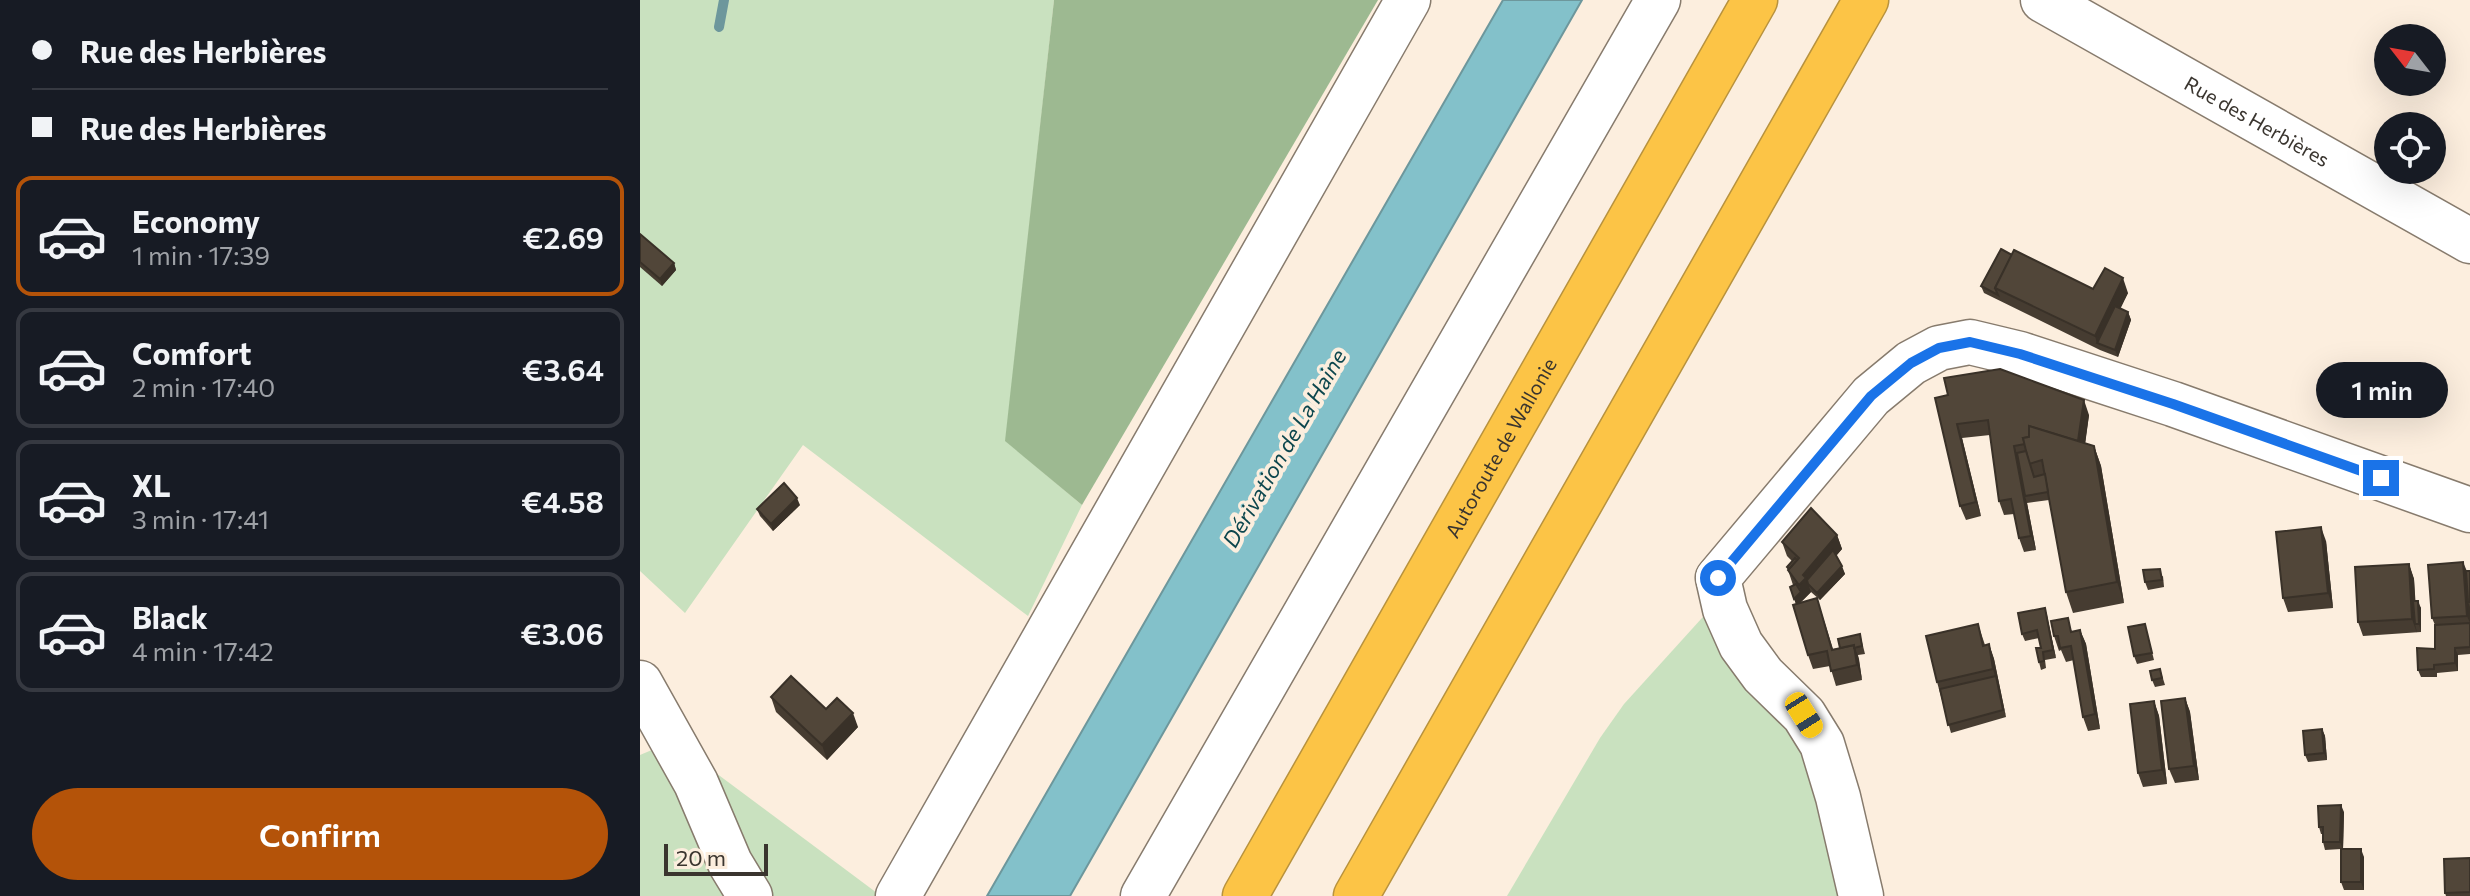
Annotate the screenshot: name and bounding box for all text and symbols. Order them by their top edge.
north arrow [2374,24,2446,96]
map controls [2374,24,2446,184]
text: Rue des Herbières [80,32,326,69]
street label: Rue des Herbières [2181,71,2334,171]
text: Rue des Herbières [80,109,326,146]
button: locate [2374,112,2446,184]
icon: car [36,200,108,272]
text: Economy [132,202,260,239]
text: €2.69 [522,218,604,255]
text: 1 min · 17:39 [132,239,270,270]
icon: car [36,332,108,404]
text: Comfort [132,334,251,371]
water label: Dérivation de La Haine [1216,344,1352,552]
text: €3.64 [522,350,604,387]
street label: Autoroute de Wallonie [1440,353,1561,542]
callout: 1 min [2315,362,2447,418]
text: 2 min · 17:40 [132,371,275,402]
text: 1 min [2351,374,2413,405]
route end [2363,460,2399,496]
icon: car [36,464,108,536]
text: XL [132,466,171,503]
text: €4.58 [521,482,604,519]
text: 3 min · 17:41 [132,503,269,534]
route start [1700,560,1736,596]
icon: car [36,596,108,668]
text: Black [132,598,208,635]
text: €3.06 [521,614,604,651]
text: 4 min · 17:42 [132,635,274,666]
car [1781,688,1827,742]
button: Confirm [32,788,608,880]
scale bar [664,840,768,876]
text: 20 m [676,844,726,871]

